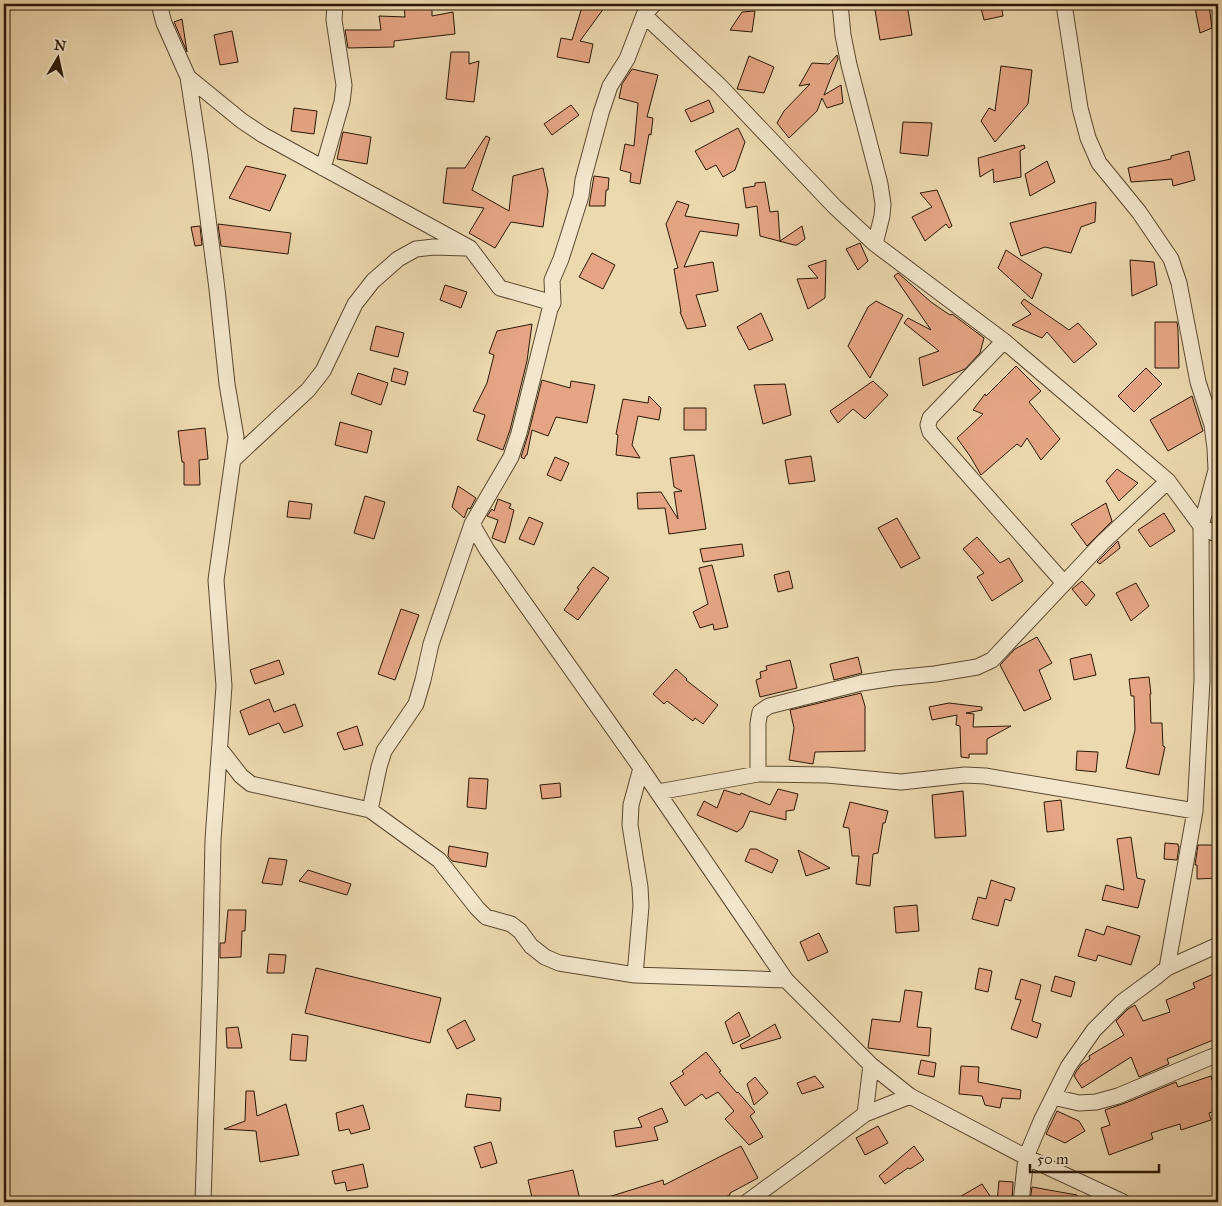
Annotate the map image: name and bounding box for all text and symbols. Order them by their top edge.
north arrow [32,32,82,82]
text: N [53,36,67,55]
scale bar [1030,1141,1158,1173]
text: 50 m [1037,1150,1069,1168]

